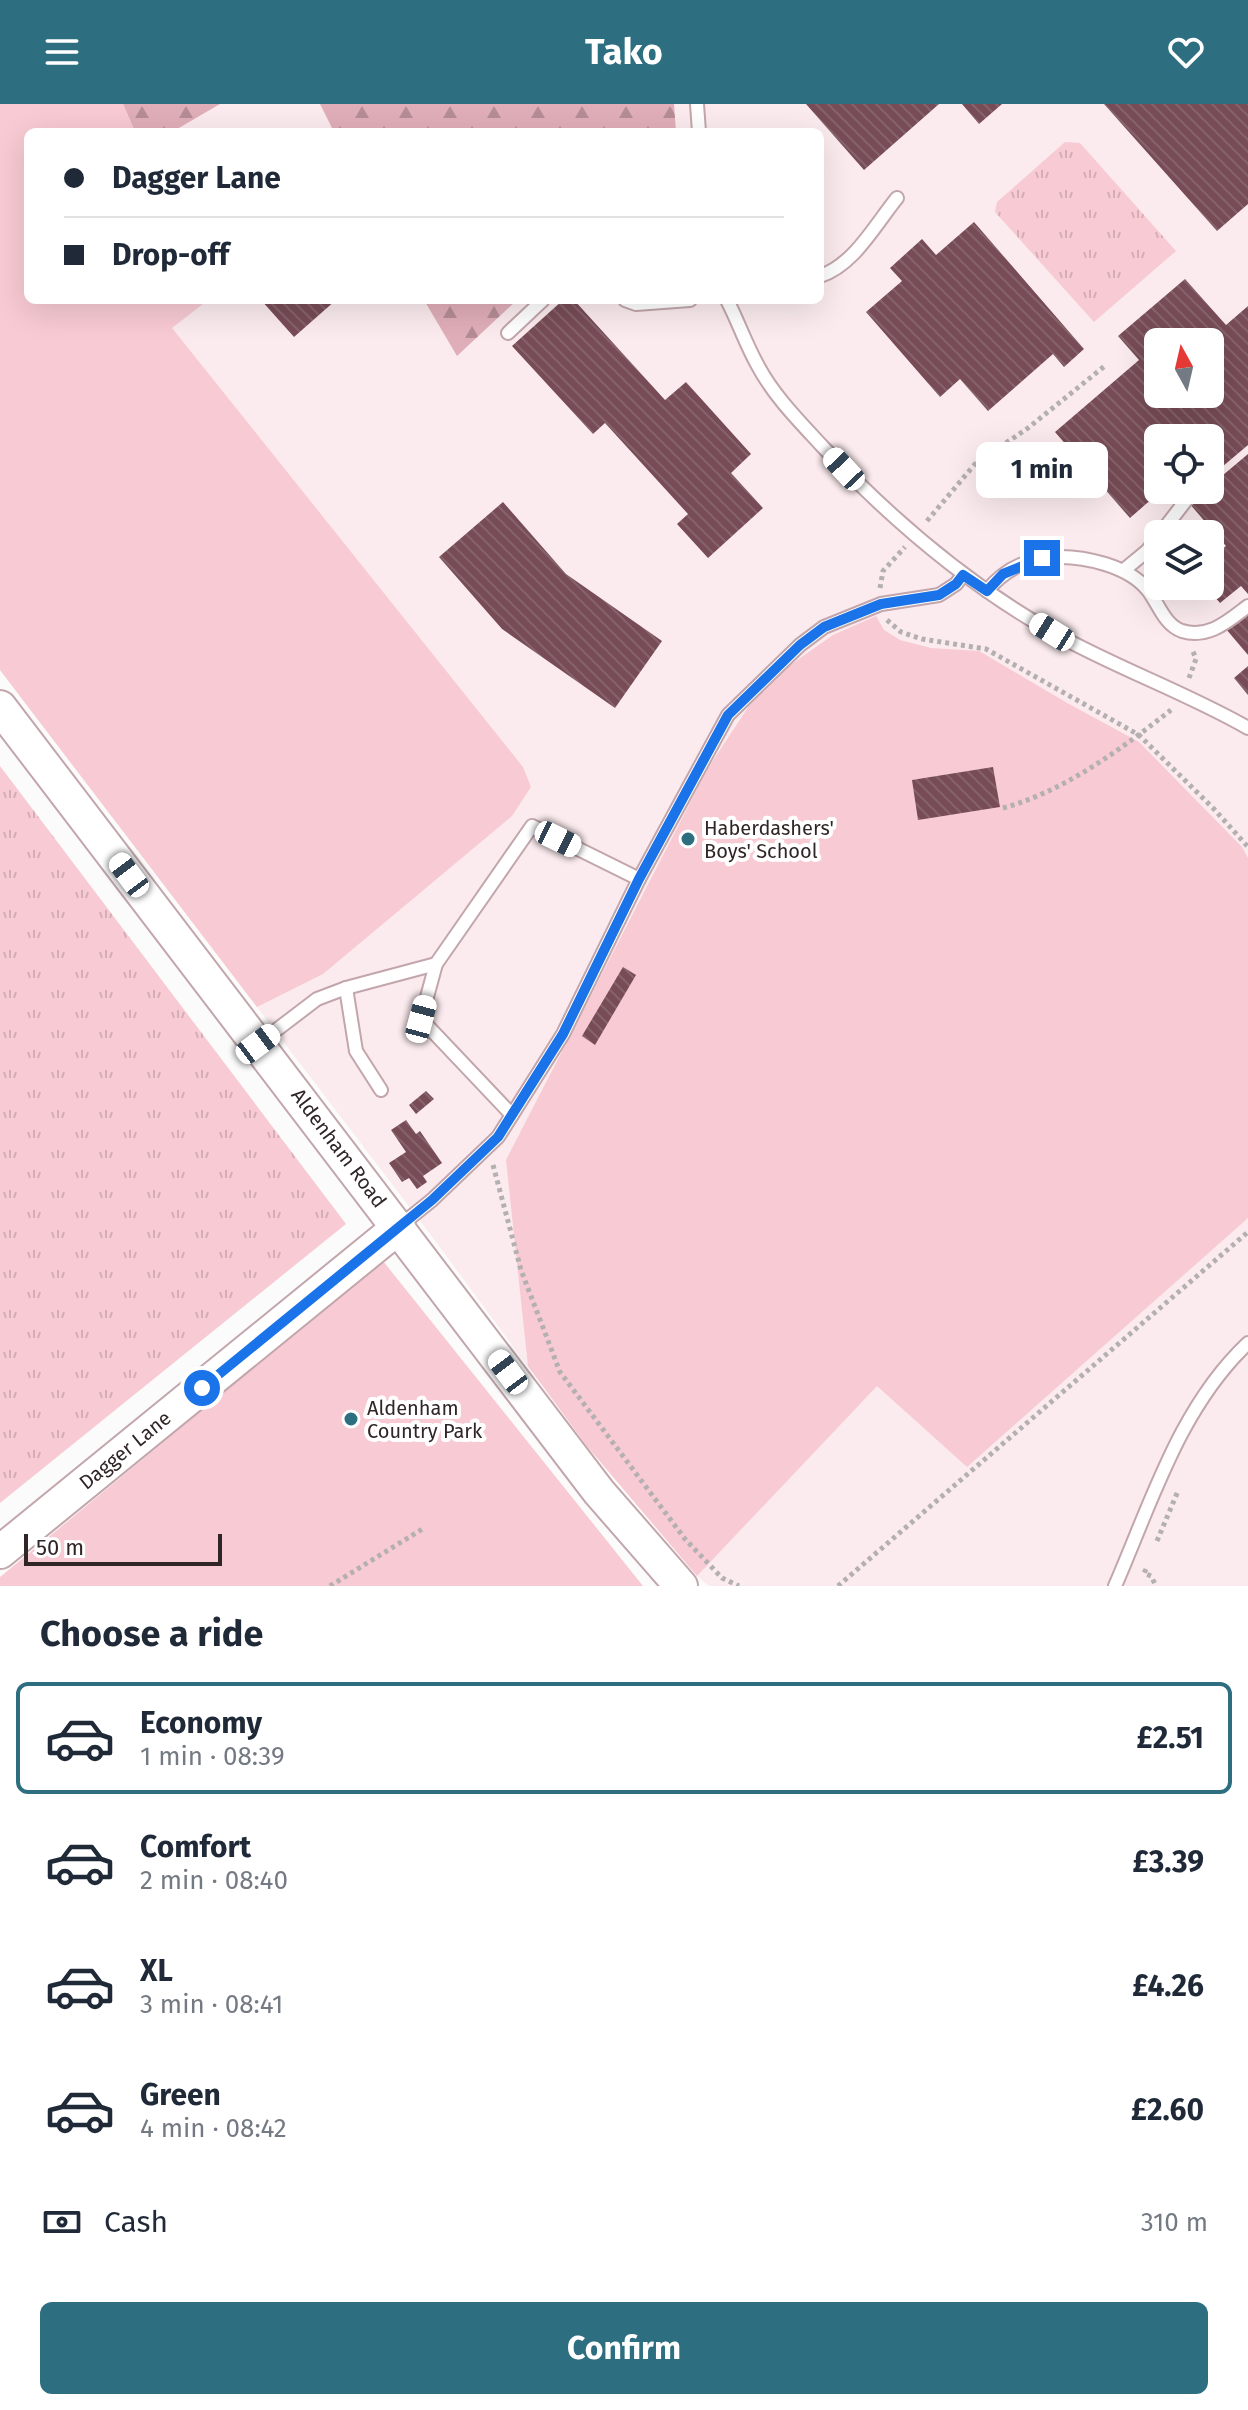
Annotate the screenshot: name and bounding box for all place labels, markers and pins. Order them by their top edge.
place label: Haberdashers' Boys' School [704,816,834,863]
marker: Haberdashers' Boys' School [679,830,697,848]
place label: Aldenham Country Park [367,1396,483,1443]
marker: Aldenham Country Park [342,1410,360,1428]

